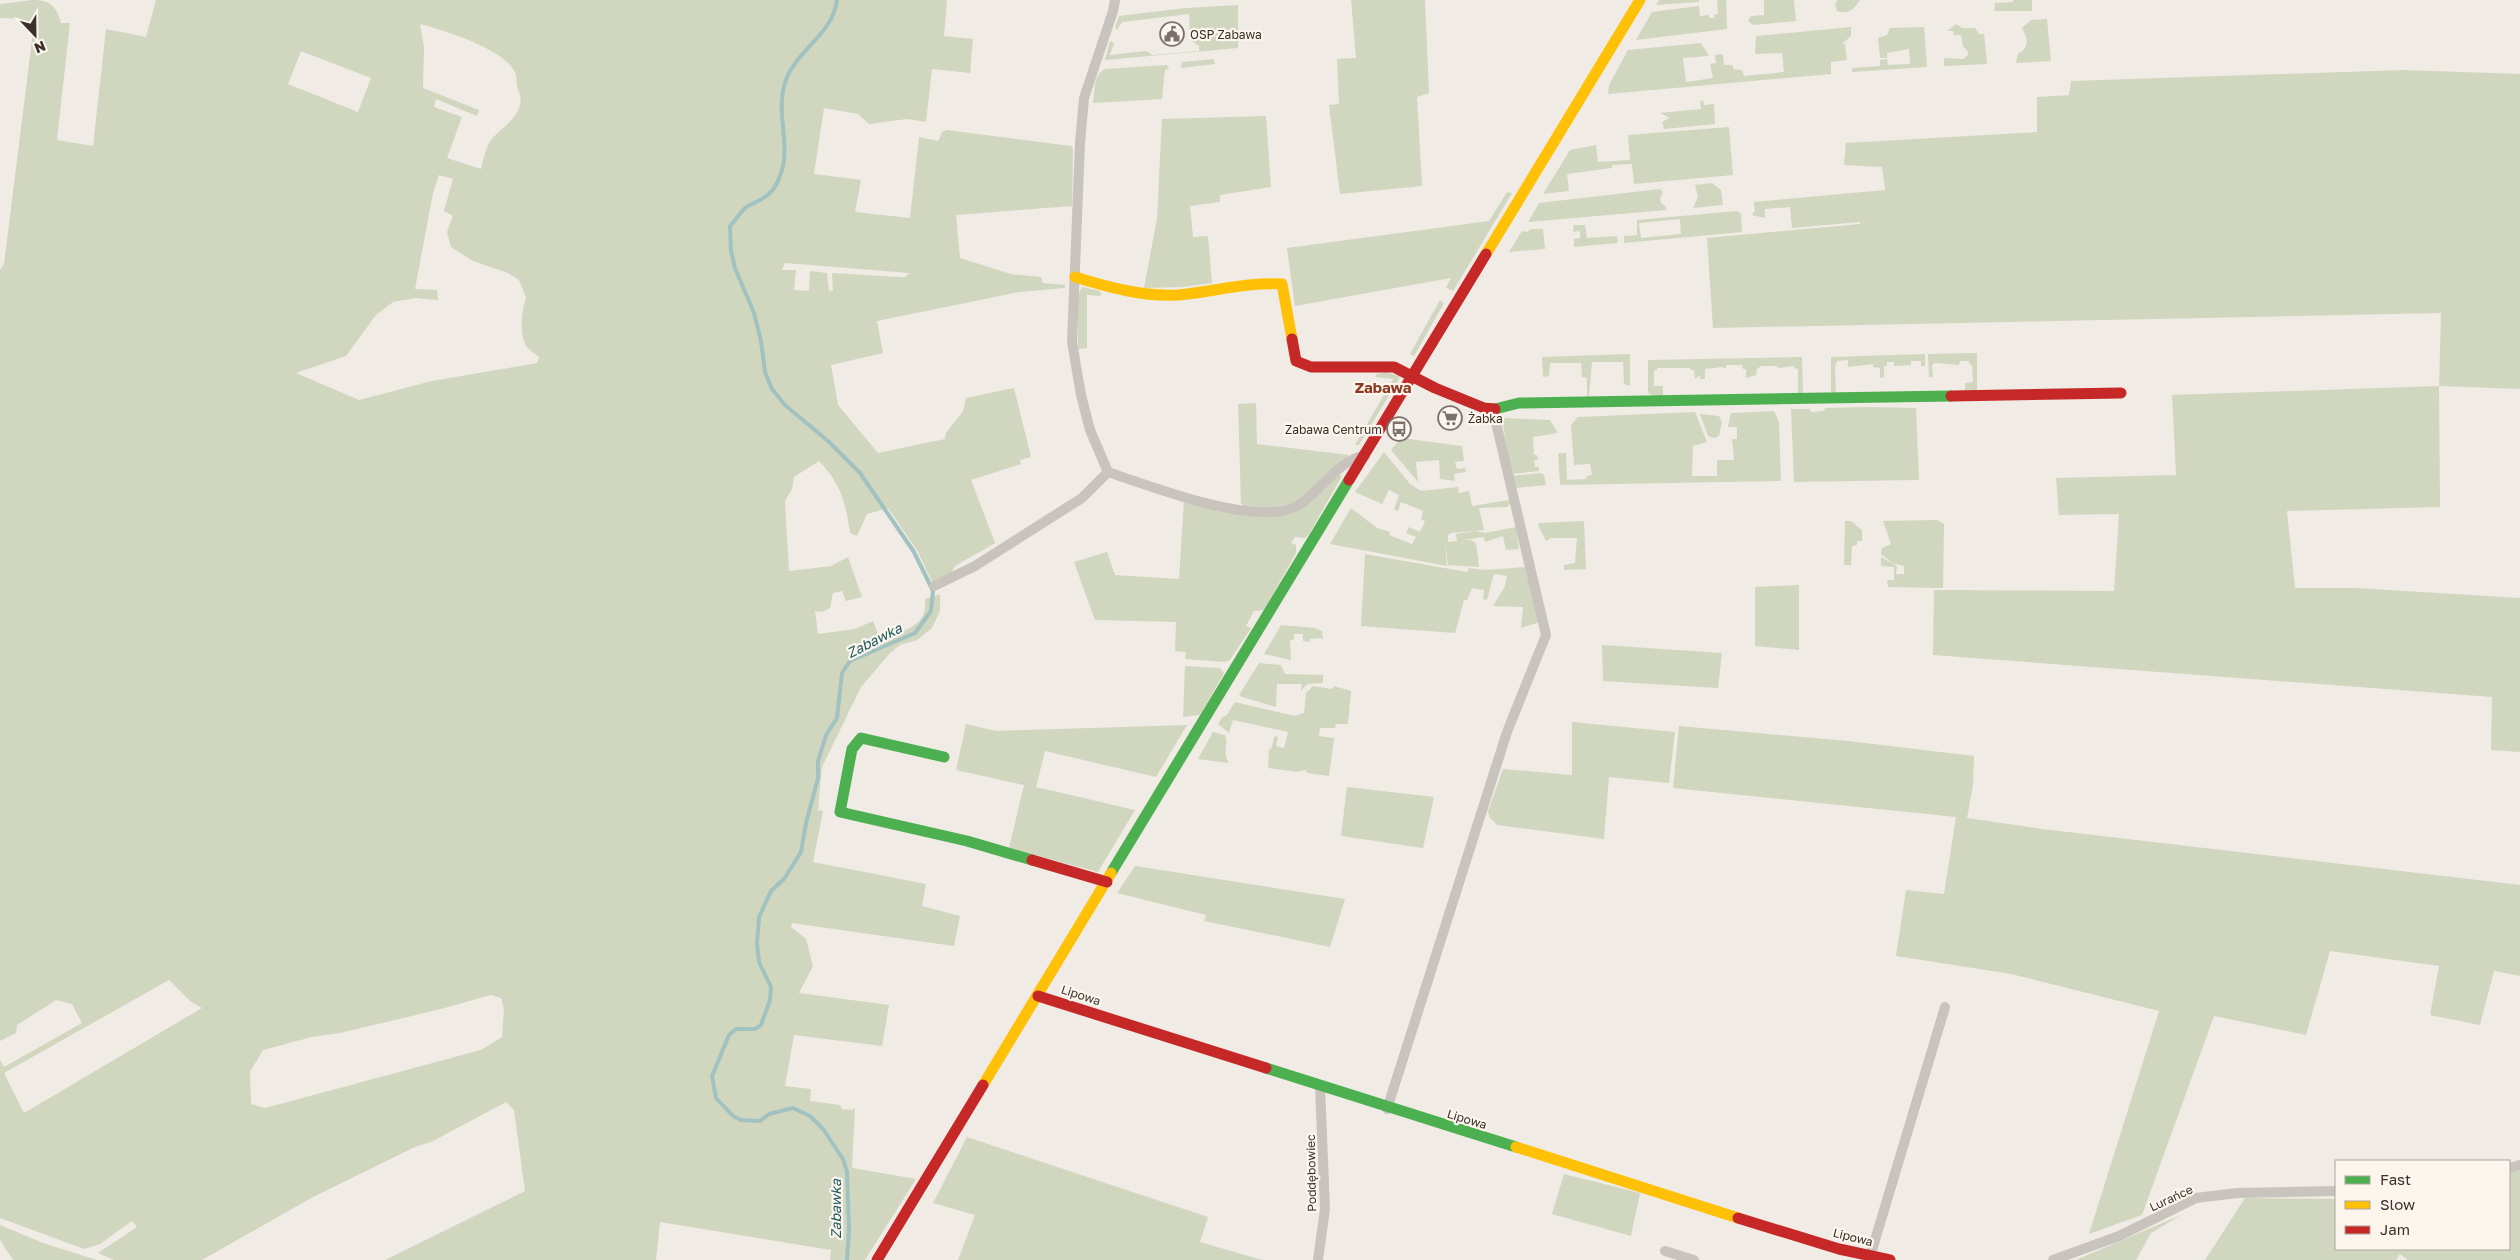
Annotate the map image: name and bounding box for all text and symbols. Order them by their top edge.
north arrow [10,10,60,60]
public building icon: OSP Zabawa [1159,21,1185,47]
place label: OSP Zabawa [1190,27,1262,42]
text: N [32,38,48,57]
district label: Zabawa [1355,378,1412,396]
supermarket icon: Żabka [1437,405,1463,431]
place label: Żabka [1468,411,1503,426]
bus stop icon: Zabawa Centrum [1386,416,1412,442]
place label: Zabawa Centrum [1285,422,1382,437]
water label: Zabawka [844,618,905,661]
street label: Lipowa [1059,982,1103,1008]
street label: Lipowa [1445,1106,1489,1132]
street label: Poddębowiec [1303,1134,1319,1212]
legend [2335,1160,2510,1250]
text: Fast [2380,1170,2411,1188]
water label: Zabawka [827,1178,844,1239]
street label: Lurańce [2147,1181,2195,1215]
text: Slow [2380,1195,2415,1213]
text: Jam [2380,1220,2410,1238]
street label: Lipowa [1831,1225,1875,1249]

